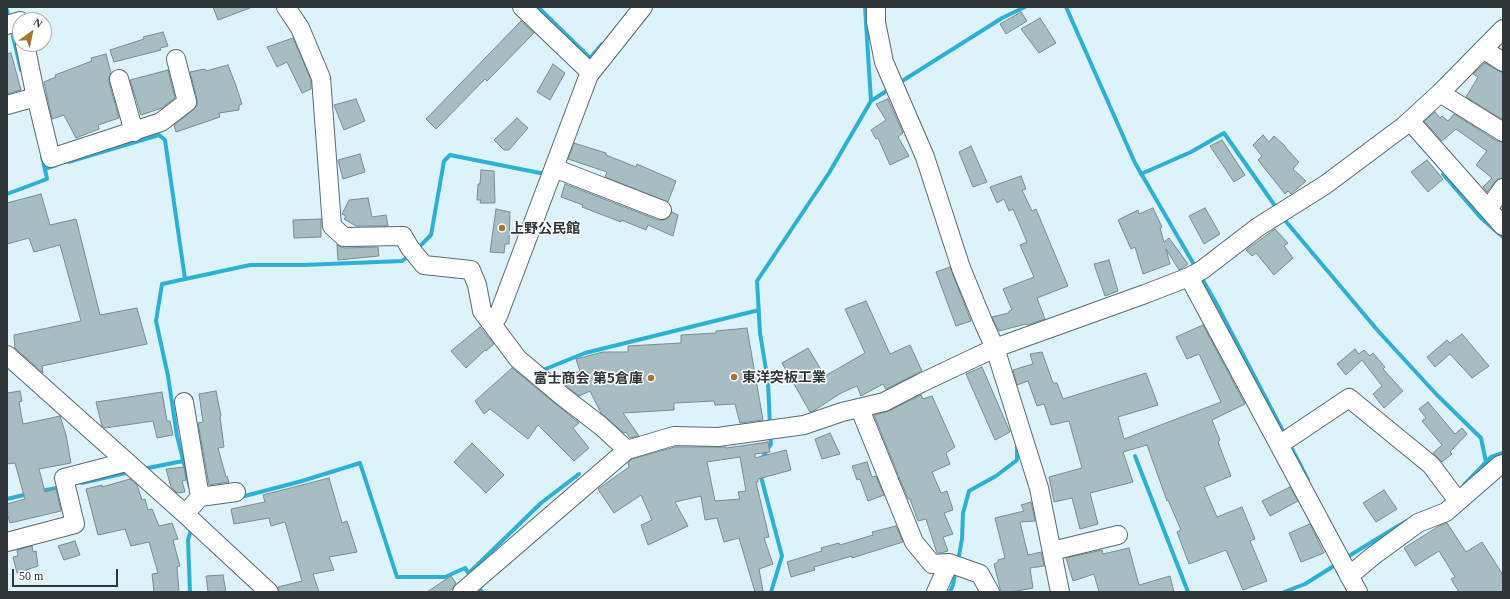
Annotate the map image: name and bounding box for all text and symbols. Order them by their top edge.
north arrow [12,12,52,52]
text: N [31,16,45,30]
place label: 上野公民館 [510,220,580,236]
marker: 上野公民館 [497,223,507,233]
place label: 東洋突板工業 [742,369,826,385]
place label: 富士商会 第5倉庫 [534,370,643,386]
marker: 東洋突板工業 [729,372,739,382]
marker: 富士商会 第5倉庫 [646,373,656,383]
scale bar [14,561,120,587]
text: 50 m [19,569,43,583]

